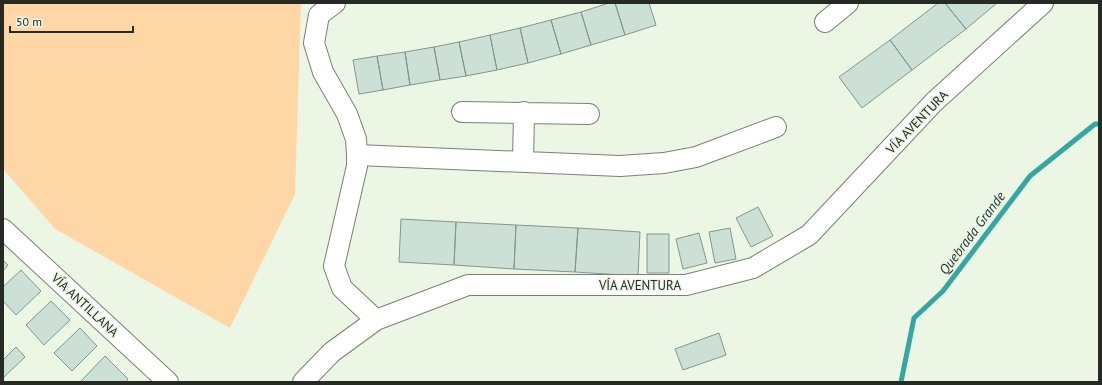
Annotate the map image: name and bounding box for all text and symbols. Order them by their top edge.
scale bar [10,8,133,34]
text: 50 m [16,14,42,29]
street label: VÍA AVENTURA [882,86,952,158]
water label: Quebrada Grande [935,187,1009,278]
street label: VÍA ANTILLANA [47,269,123,341]
street label: VÍA AVENTURA [598,277,681,294]

